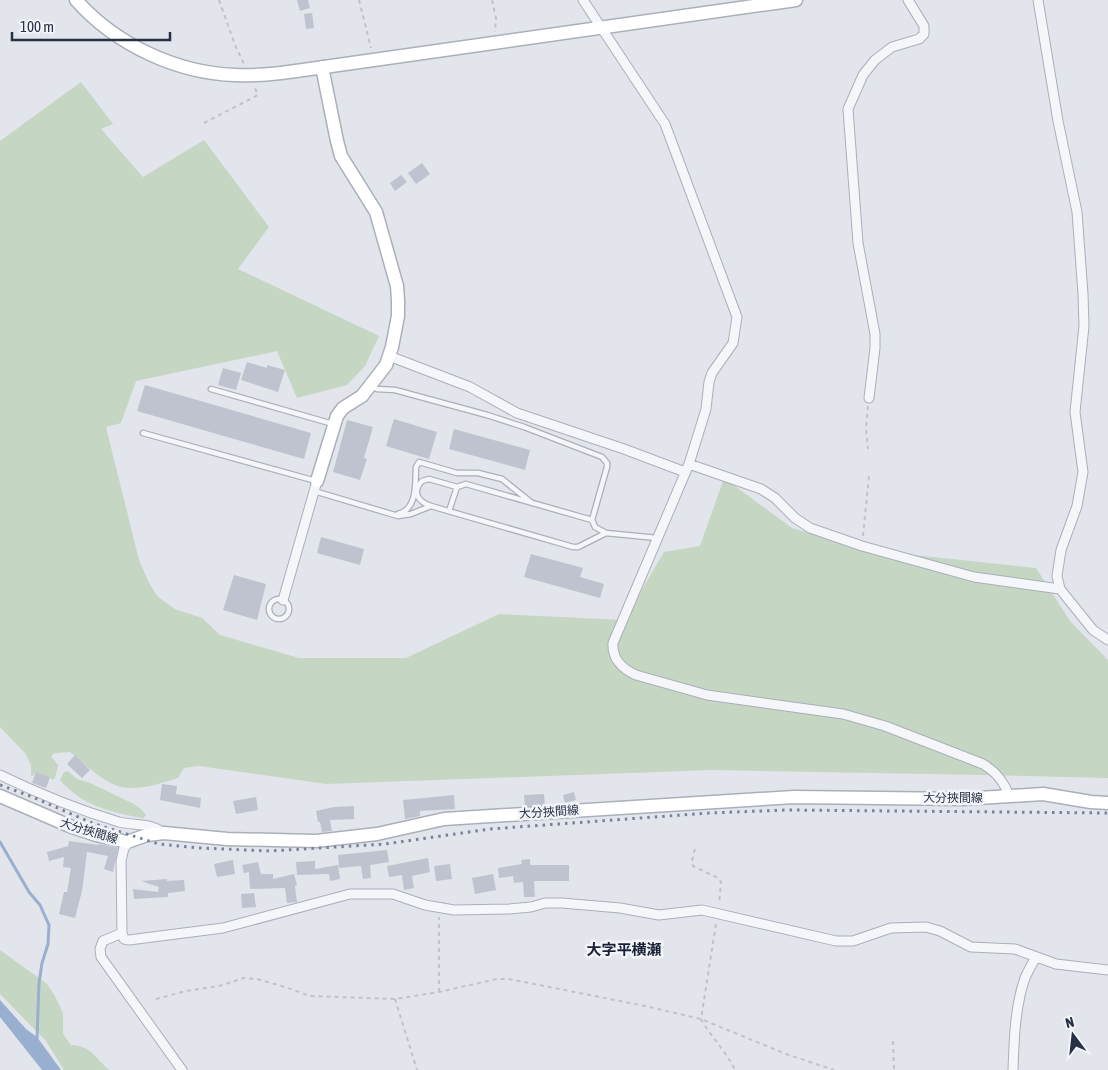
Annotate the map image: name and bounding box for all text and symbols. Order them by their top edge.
scale bar [12,10,170,42]
text: 100 m [20,18,54,35]
street label: 大分挾間線 [923,791,983,805]
street label: 大分挾間線 [519,803,579,821]
street label: 大分挾間線 [58,816,120,846]
district label: 大字平横瀬 [586,941,662,958]
north arrow [1048,1010,1098,1060]
text: N [1064,1014,1076,1031]

